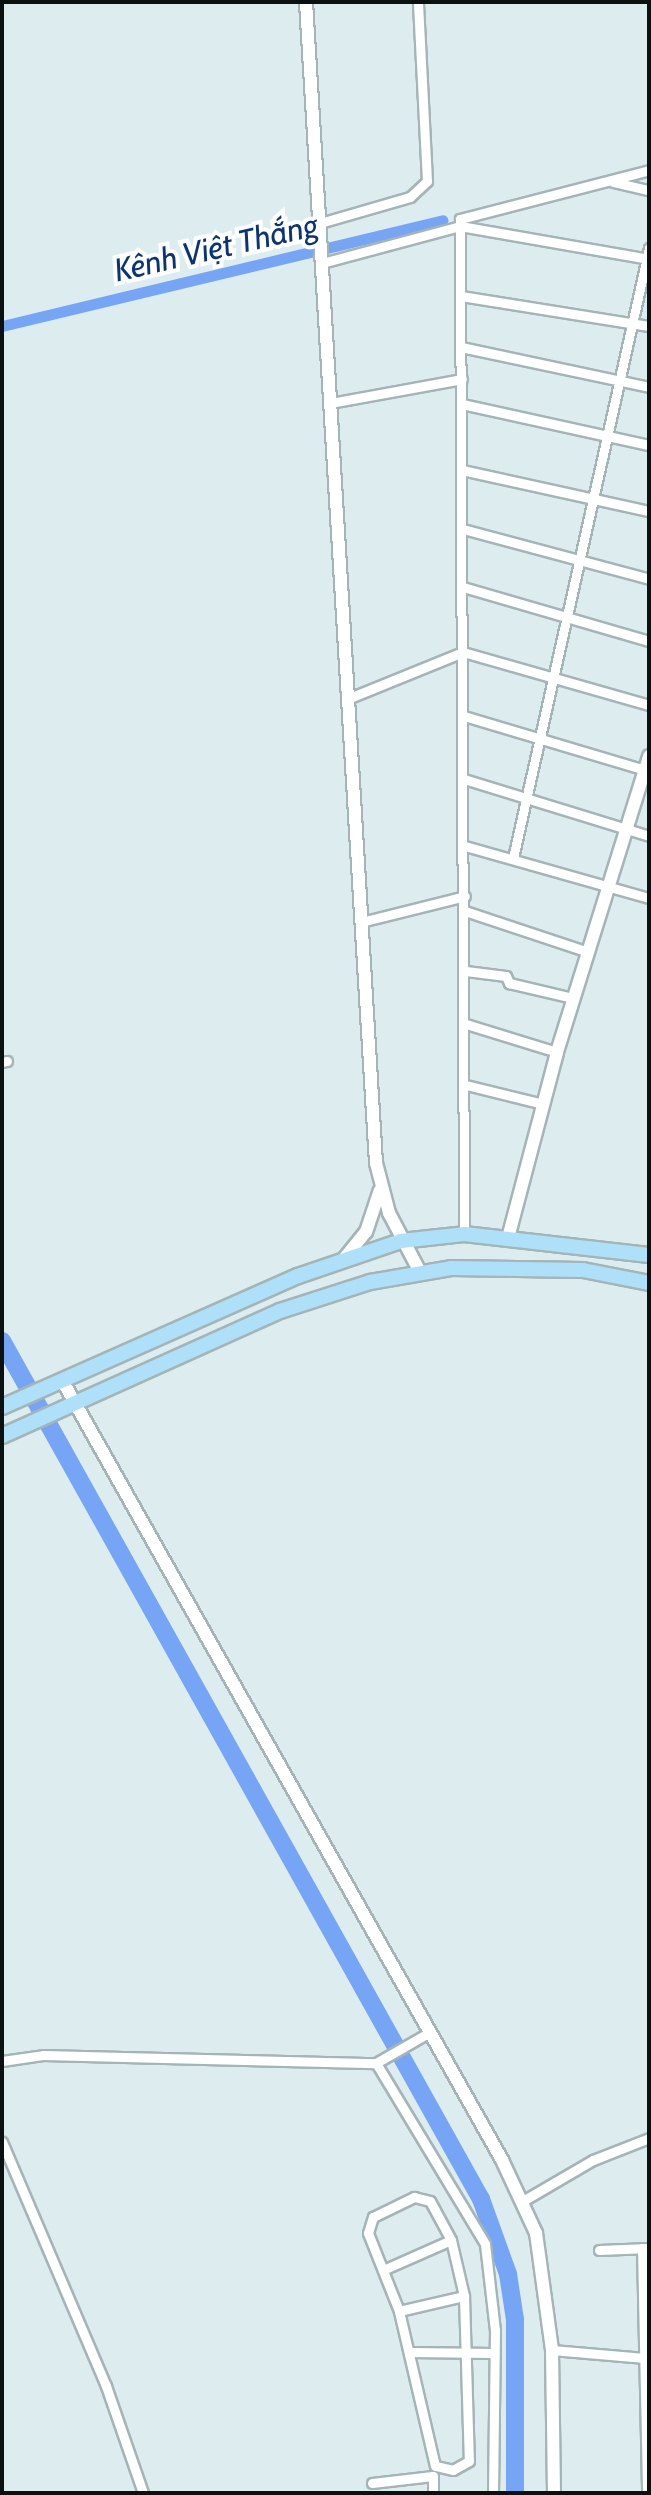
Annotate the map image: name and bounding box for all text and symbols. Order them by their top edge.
water label: Kênh Việt Thắng [110,206,322,290]

